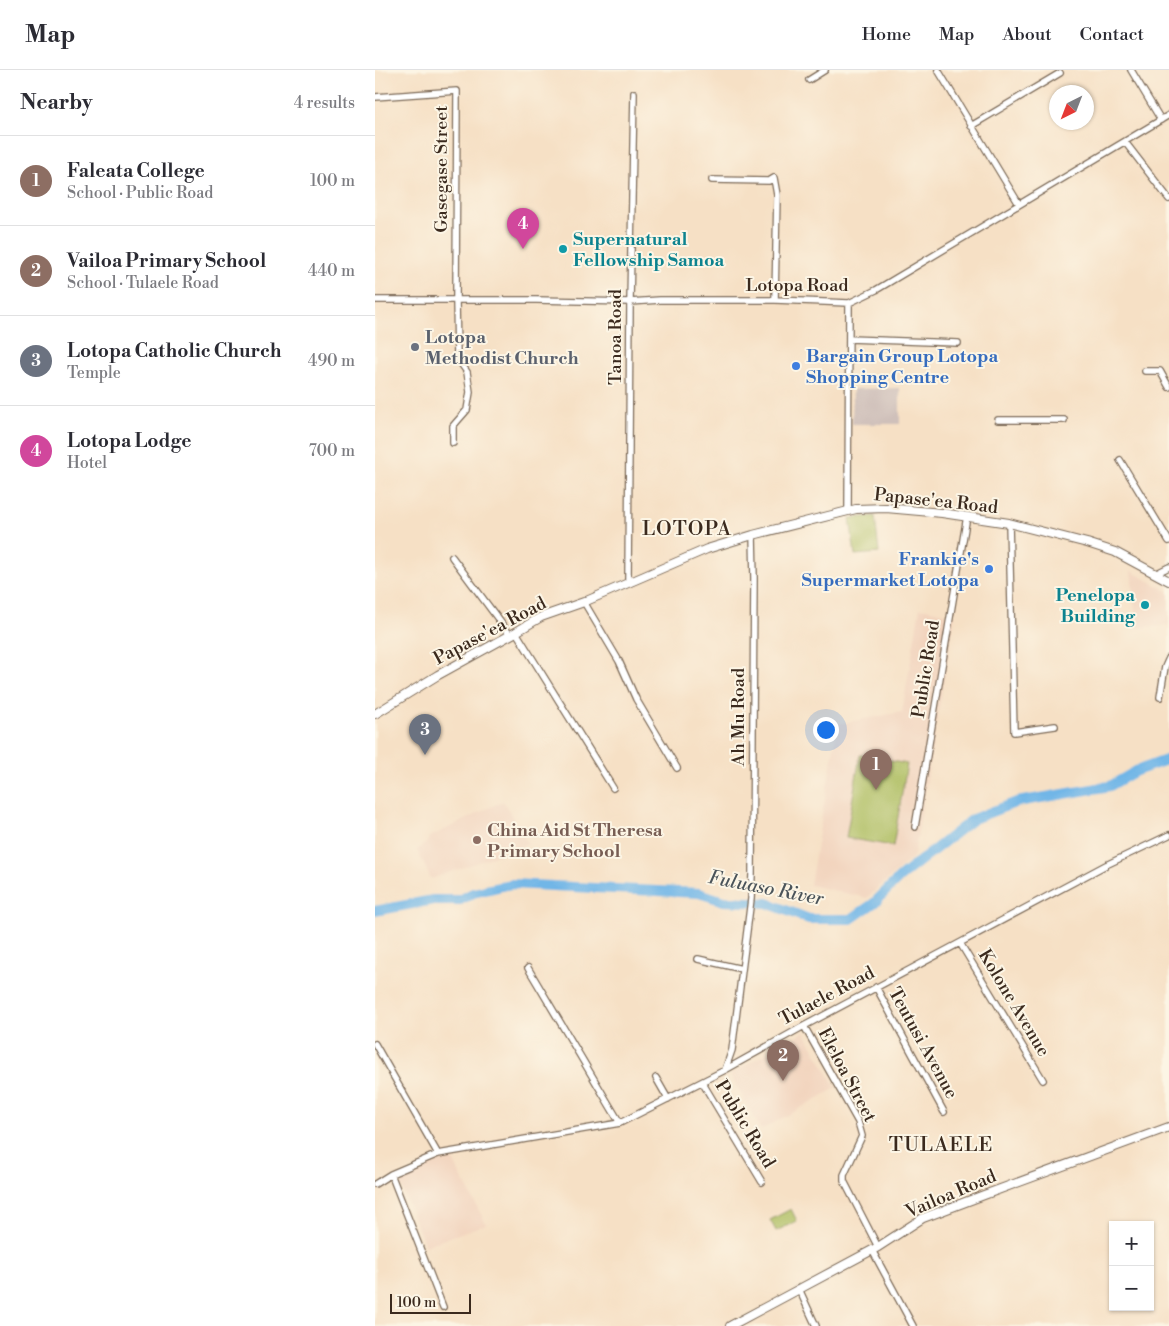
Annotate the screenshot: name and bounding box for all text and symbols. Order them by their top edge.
text: Map [25,20,75,50]
text: Home [862,23,911,46]
text: Map [939,23,975,46]
text: About [1003,23,1052,46]
text: Contact [1080,23,1144,46]
north arrow [1049,85,1094,130]
text: Nearby [20,90,93,116]
text: 4 results [294,93,355,113]
street label: Gasegase Street [430,105,453,233]
text: Faleata College [67,159,205,183]
text: 1 [32,171,40,191]
text: 100 m [310,171,355,191]
text: School · Public Road [67,183,213,203]
pin: 4 [507,208,539,249]
place label: Supernatural Fellowship Samoa [573,228,725,272]
marker: Supernatural Fellowship Samoa [557,243,569,255]
text: Vailoa Primary School [67,249,266,273]
text: 2 [31,261,41,281]
text: 440 m [308,261,355,281]
text: School · Tulaele Road [67,273,219,293]
street label: Lotopa Road [745,274,849,297]
street label: Tanoa Road [604,288,627,385]
place label: Lotopa Methodist Church [425,326,579,370]
text: Lotopa Catholic Church [67,339,282,363]
marker: Lotopa Methodist Church [409,341,421,353]
place label: Bargain Group Lotopa Shopping Centre [806,345,998,389]
text: 3 [31,351,41,371]
text: 490 m [308,351,355,371]
marker: Bargain Group Lotopa Shopping Centre [790,360,802,372]
text: Temple [67,363,121,383]
text: Lotopa Lodge [67,429,192,453]
text: 4 [31,441,41,461]
text: 700 m [309,441,355,461]
text: Hotel [67,453,107,473]
street label: Papase'ea Road [873,483,1000,519]
district label: LOTOPA [642,517,732,542]
place label: Frankie's Supermarket Lotopa [802,548,979,592]
marker: Frankie's Supermarket Lotopa [983,563,995,575]
place label: Penelopa Building [1055,584,1136,628]
street label: Papase'ea Road [430,591,551,670]
marker: Penelopa Building [1139,599,1151,611]
street label: Public Road [907,618,945,720]
street label: Ah Mu Road [727,667,750,767]
pin: 3 [409,714,441,755]
your location [813,717,839,743]
pin: 1 [860,749,892,790]
place label: China Aid St Theresa Primary School [487,819,663,863]
marker: China Aid St Theresa Primary School [471,834,483,846]
water label: Fuluaso River [706,865,826,911]
street label: Kolone Avenue [973,945,1055,1061]
street label: Tulaele Road [775,961,879,1031]
street label: Teutusi Avenue [883,983,963,1103]
street label: Eleloa Street [812,1024,882,1127]
pin: 2 [767,1040,799,1081]
street label: Public Road [710,1076,781,1173]
district label: TULAELE [889,1133,993,1158]
street label: Vailoa Road [901,1164,1001,1224]
map controls [1109,1221,1154,1311]
button: + [1109,1221,1154,1266]
button: − [1109,1266,1154,1311]
scale bar [390,1291,471,1314]
text: 100 m [397,1294,436,1312]

